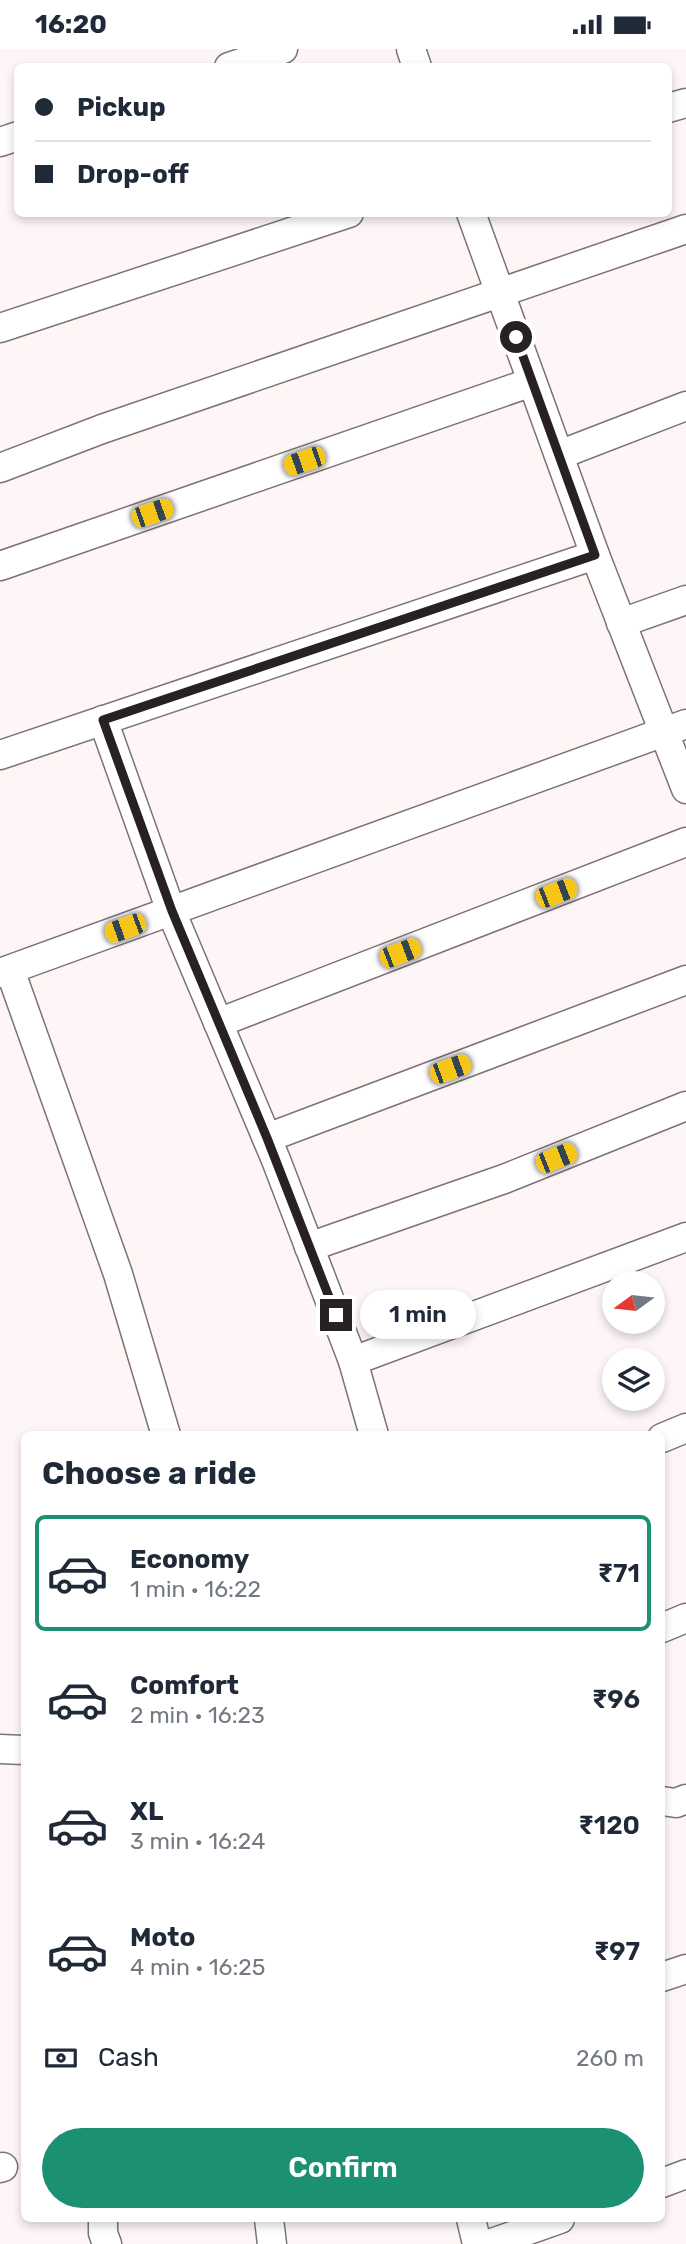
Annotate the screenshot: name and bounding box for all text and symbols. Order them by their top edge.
text: 16:20 [35,9,107,40]
text: Pickup [77,92,166,123]
text: Drop-off [77,159,189,190]
route start [500,321,532,353]
car [281,444,328,478]
car [129,496,176,530]
car [533,876,580,910]
car [102,911,149,945]
car [377,936,424,970]
car [427,1052,474,1086]
car [533,1140,580,1176]
north arrow [602,1271,665,1333]
map controls [602,1271,665,1411]
callout: 1 min [360,1291,476,1339]
route end [320,1299,352,1331]
text: 1 min [389,1300,447,1328]
button: layers [602,1348,665,1411]
text: Choose a ride [42,1454,256,1492]
icon: car [46,1542,109,1605]
text: Economy [130,1544,249,1575]
text: ₹71 [598,1558,640,1589]
text: 1 min · 16:22 [130,1575,261,1603]
icon: car [46,1668,109,1731]
text: Comfort [130,1670,239,1701]
text: ₹96 [592,1684,640,1715]
text: 2 min · 16:23 [130,1701,265,1729]
icon: car [46,1794,109,1857]
text: XL [130,1796,163,1827]
text: ₹120 [578,1810,640,1841]
text: 3 min · 16:24 [130,1827,265,1855]
icon: car [46,1920,109,1983]
text: Moto [130,1922,195,1953]
text: ₹97 [594,1936,640,1967]
text: 4 min · 16:25 [130,1953,266,1981]
icon: cash [42,2039,80,2077]
text: Cash [98,2042,159,2073]
text: 260 m [576,2044,644,2072]
button: Confirm [42,2128,644,2208]

